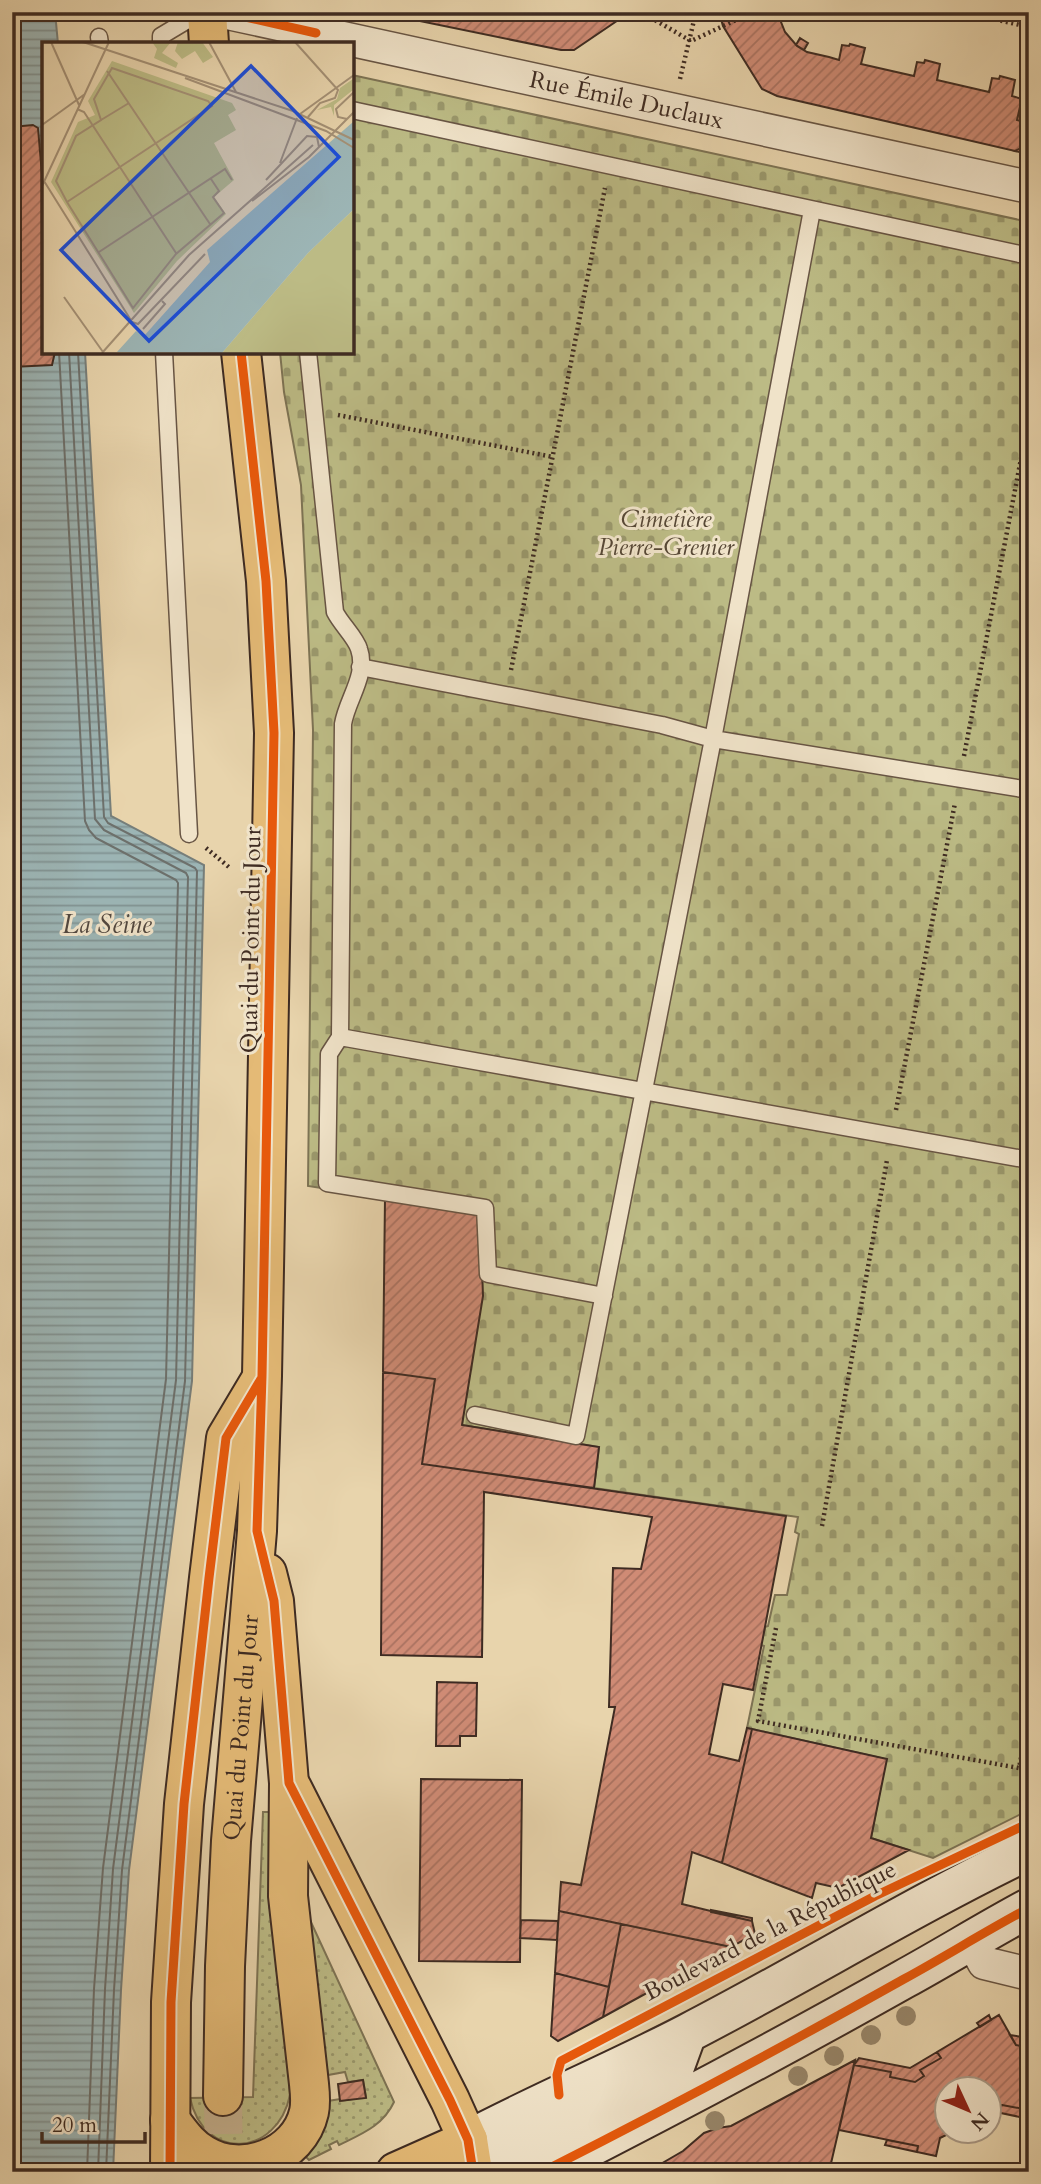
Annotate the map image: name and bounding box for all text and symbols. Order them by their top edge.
inset map [42,42,354,354]
street label: Rue Émile Duclaux [526,63,727,137]
park label: Cimetière Pierre-Grenier [598,503,735,564]
street label: Quai du Point du Jour [233,826,269,1054]
water label: La Seine [62,907,153,942]
street label: Quai du Point du Jour [215,1613,266,1842]
street label: Boulevard de la République [638,1853,902,2009]
north arrow [932,2076,1002,2146]
scale bar [42,2100,145,2144]
text: N [964,2106,995,2136]
text: 20 m [52,2111,97,2140]

